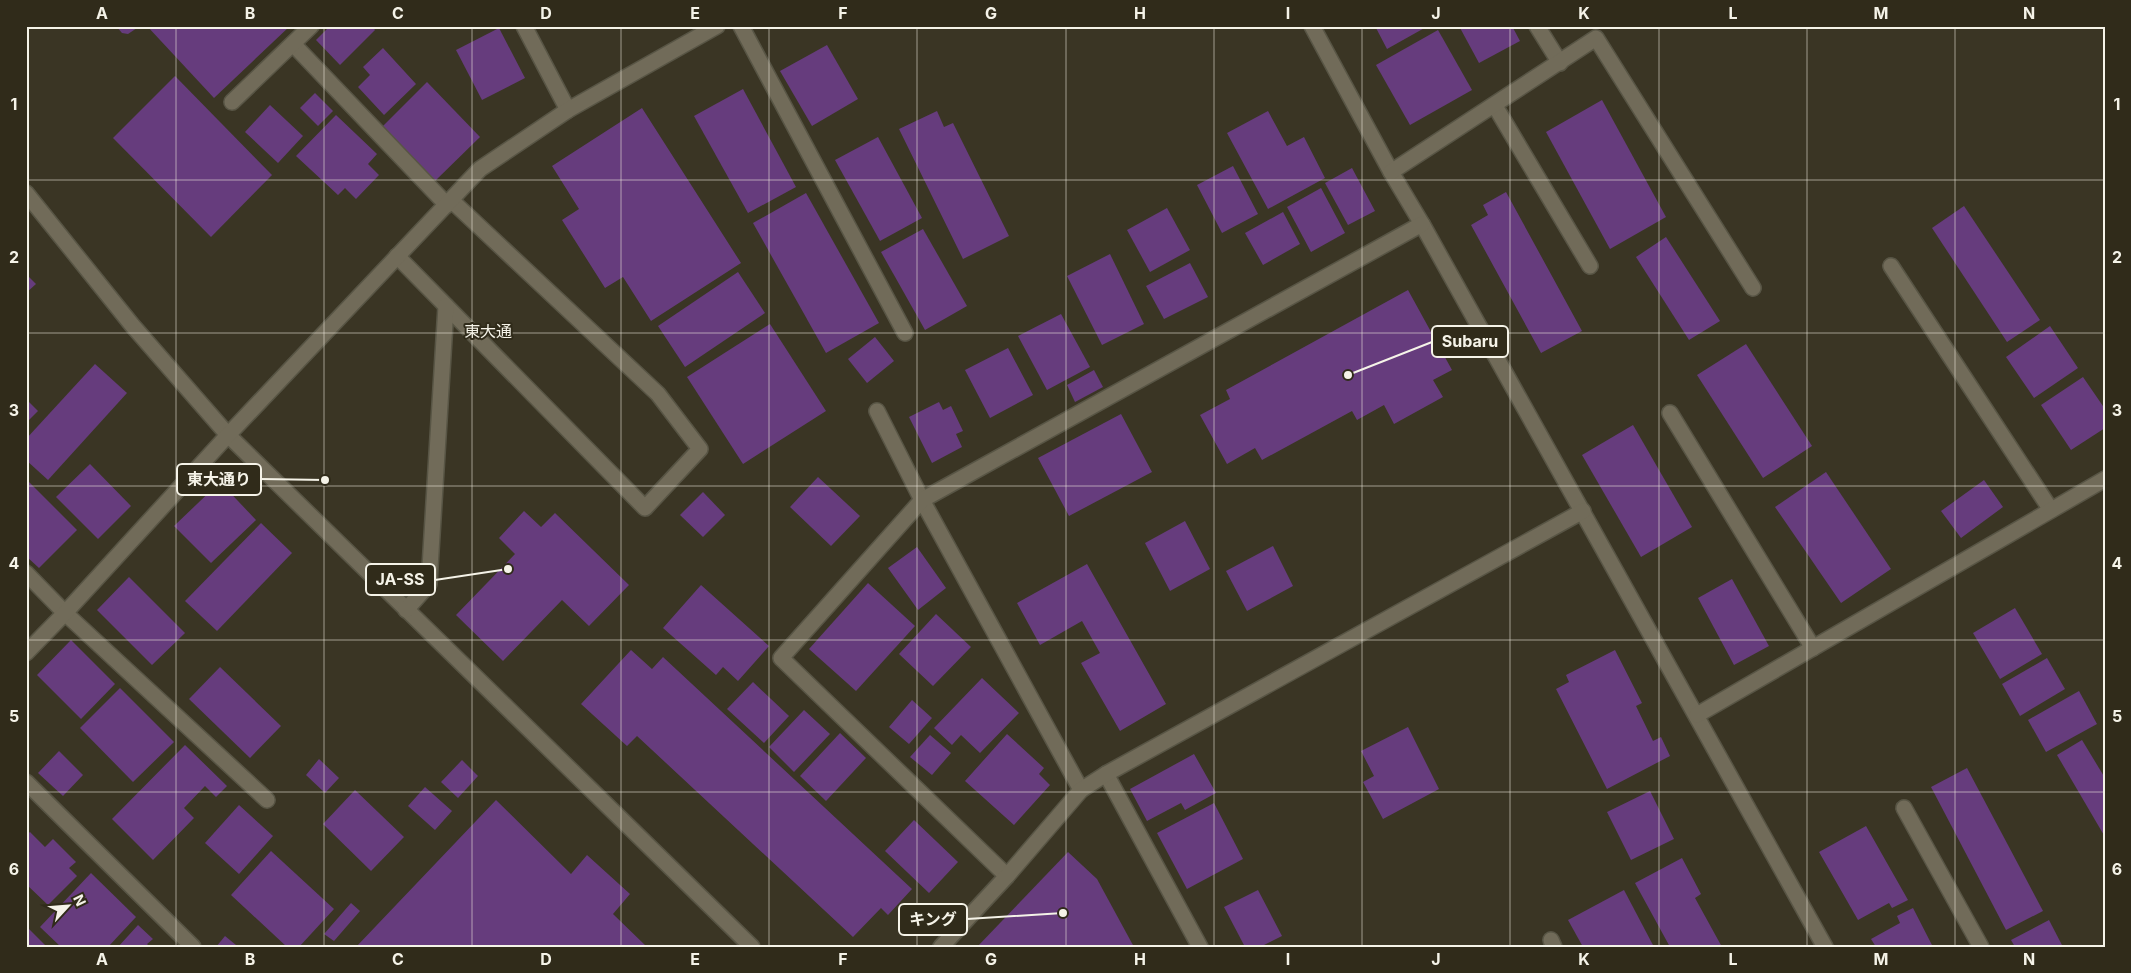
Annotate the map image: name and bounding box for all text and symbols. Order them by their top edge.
text: A [96,3,108,23]
text: B [245,3,255,23]
text: C [392,3,404,23]
text: D [540,3,552,23]
text: E [690,3,700,23]
text: F [838,3,848,23]
text: G [985,3,997,23]
text: H [1134,3,1146,23]
text: I [1286,3,1290,23]
text: J [1431,3,1441,23]
text: K [1578,3,1590,23]
text: L [1728,3,1738,23]
text: M [1874,3,1888,23]
text: N [2023,3,2035,23]
text: 1 [11,94,17,114]
text: 1 [2114,94,2120,114]
text: 2 [9,247,19,267]
text: 2 [2112,247,2122,267]
district label: 東大通 [464,321,512,341]
callout: Subaru [1432,326,1508,357]
text: Subaru [1442,331,1498,351]
text: 3 [9,400,19,420]
text: 3 [2112,400,2122,420]
callout: 東大通り [177,464,261,495]
text: 東大通り [187,469,251,489]
text: 4 [9,553,20,573]
text: 4 [2112,553,2123,573]
callout: JA-SS [366,564,435,595]
text: JA-SS [376,569,424,589]
text: 5 [9,706,19,726]
text: 5 [2112,706,2122,726]
text: 6 [9,859,19,879]
text: 6 [2112,859,2122,879]
north arrow [42,880,92,930]
text: N [70,892,90,909]
callout: キング [899,904,967,935]
text: キング [909,909,957,929]
text: A [96,949,108,969]
text: B [245,949,255,969]
text: C [392,949,404,969]
text: D [540,949,552,969]
text: E [690,949,700,969]
text: F [838,949,848,969]
text: G [985,949,997,969]
text: H [1134,949,1146,969]
text: I [1286,949,1290,969]
text: J [1431,949,1441,969]
text: K [1578,949,1590,969]
text: L [1728,949,1738,969]
text: M [1874,949,1888,969]
text: N [2023,949,2035,969]

